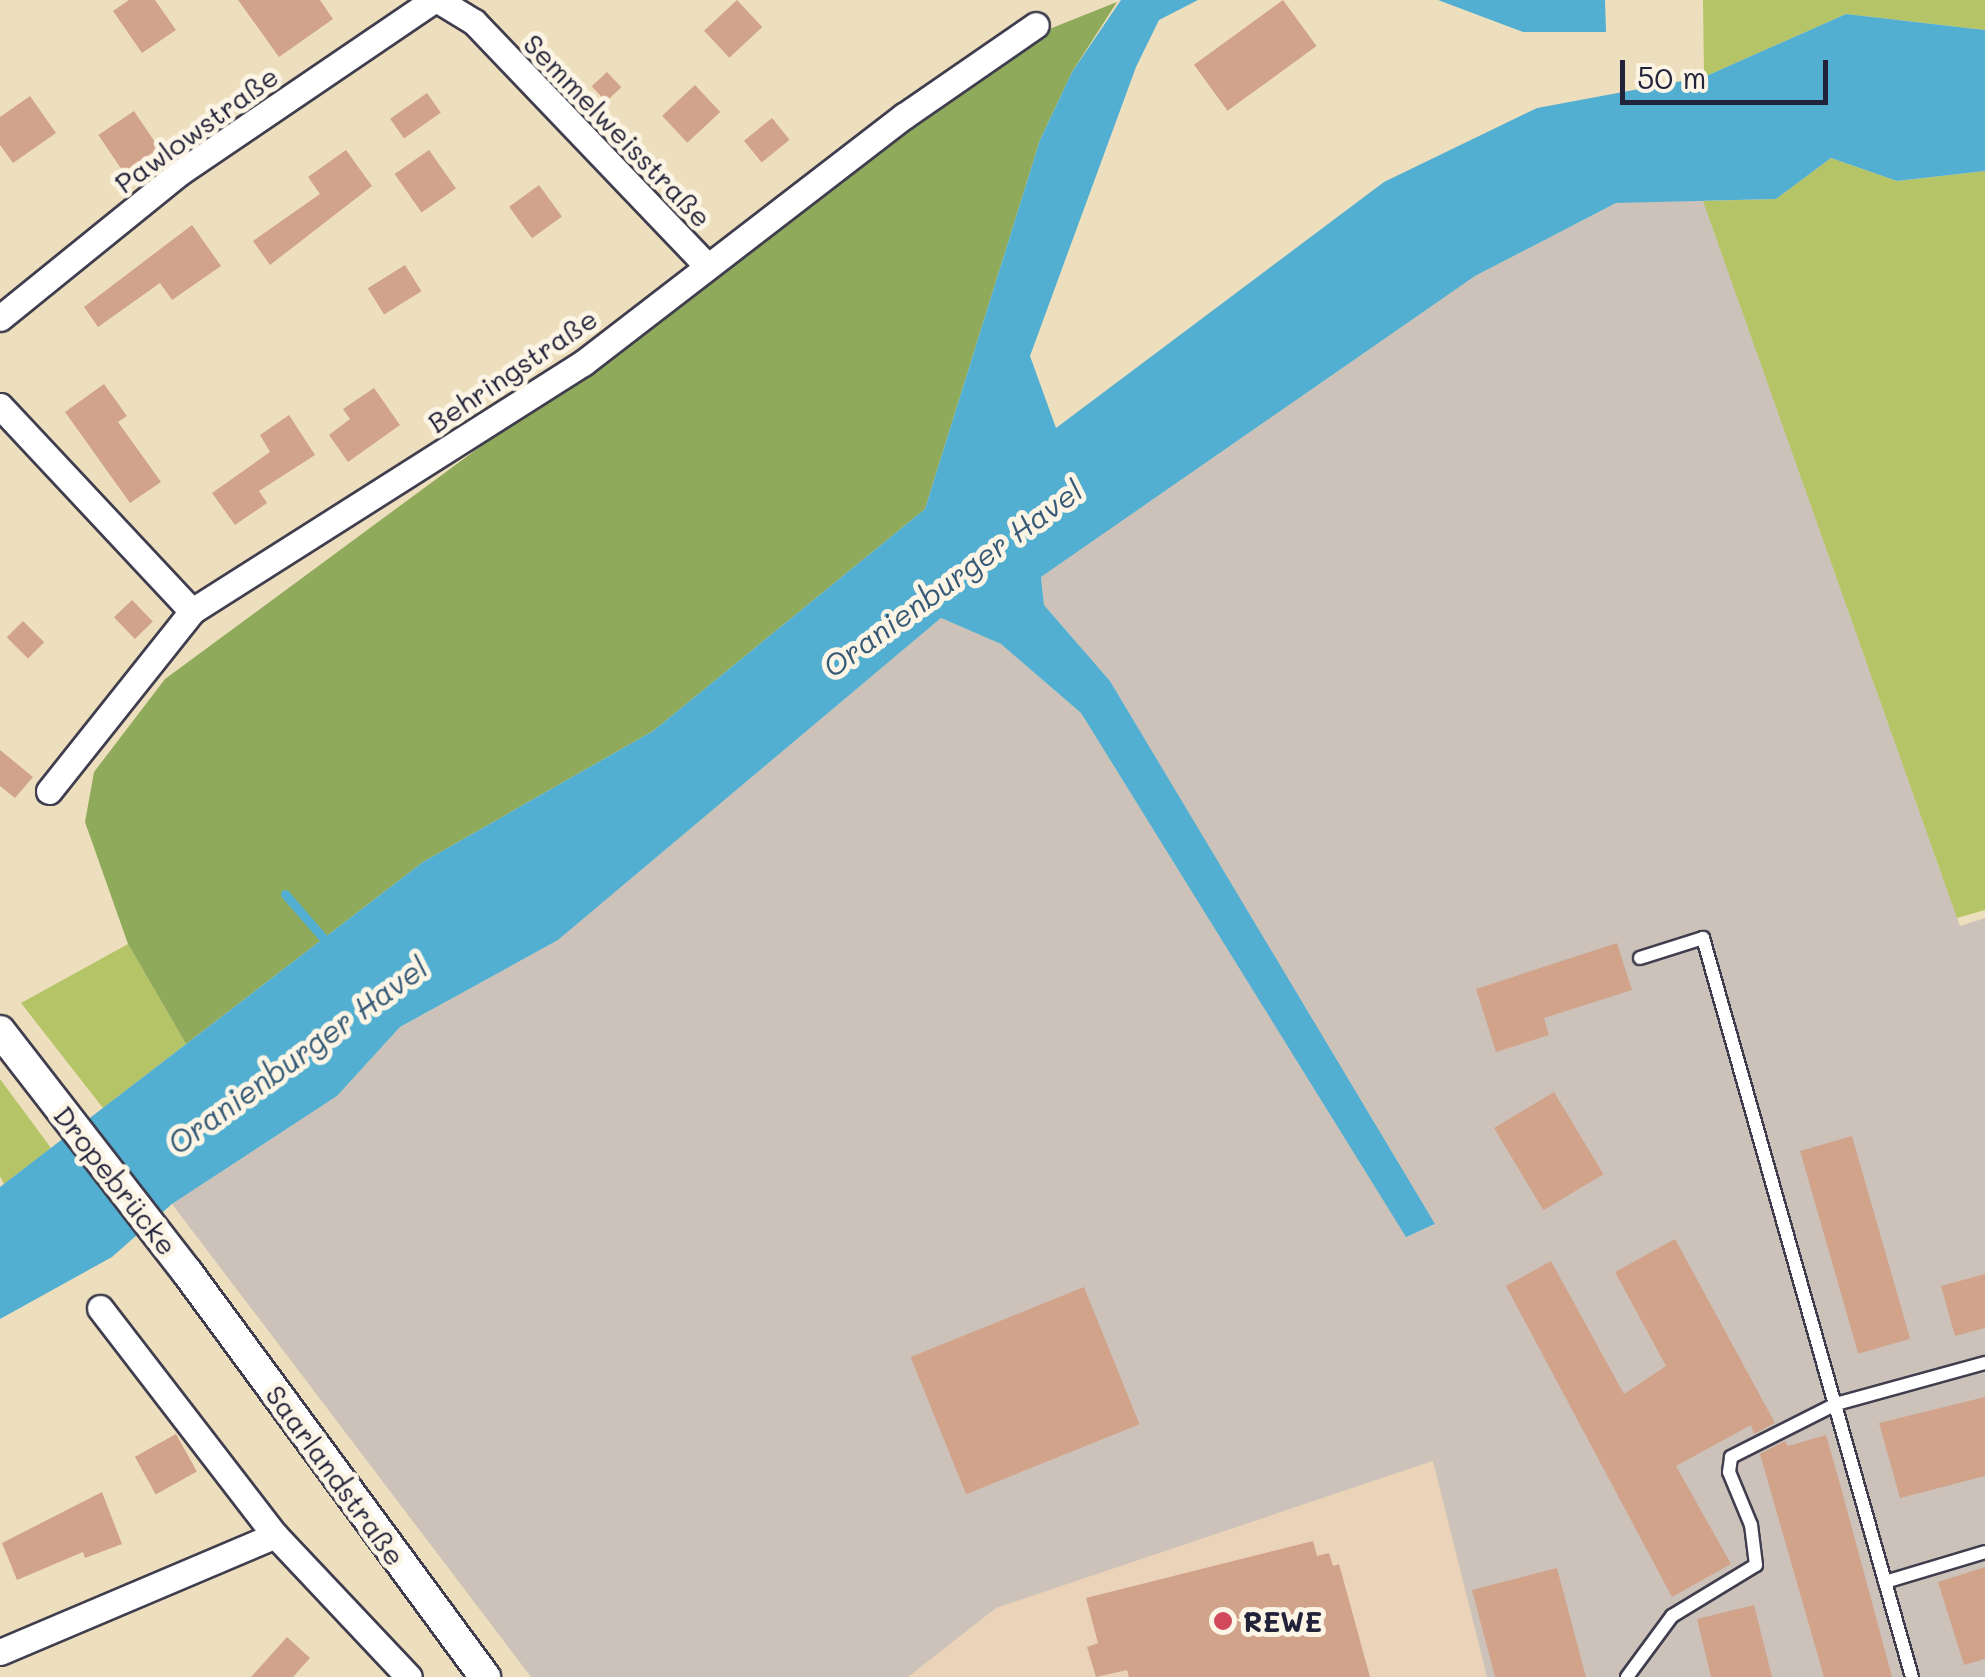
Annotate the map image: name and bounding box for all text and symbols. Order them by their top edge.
street label: Semmelweisstraße [517,26,719,234]
scale bar [1625,40,1832,102]
text: 50 m [1637,57,1707,97]
street label: Pawlowstraße [108,58,284,200]
street label: Behringstraße [421,301,603,439]
water label: Oranienburger Havel [815,472,1089,684]
water label: Oranienburger Havel [160,949,434,1161]
street label: Dropebrücke [47,1099,185,1261]
street label: Saarlandstraße [259,1378,413,1572]
place label: REWE [1243,1604,1322,1638]
marker: REWE [1212,1610,1234,1632]

